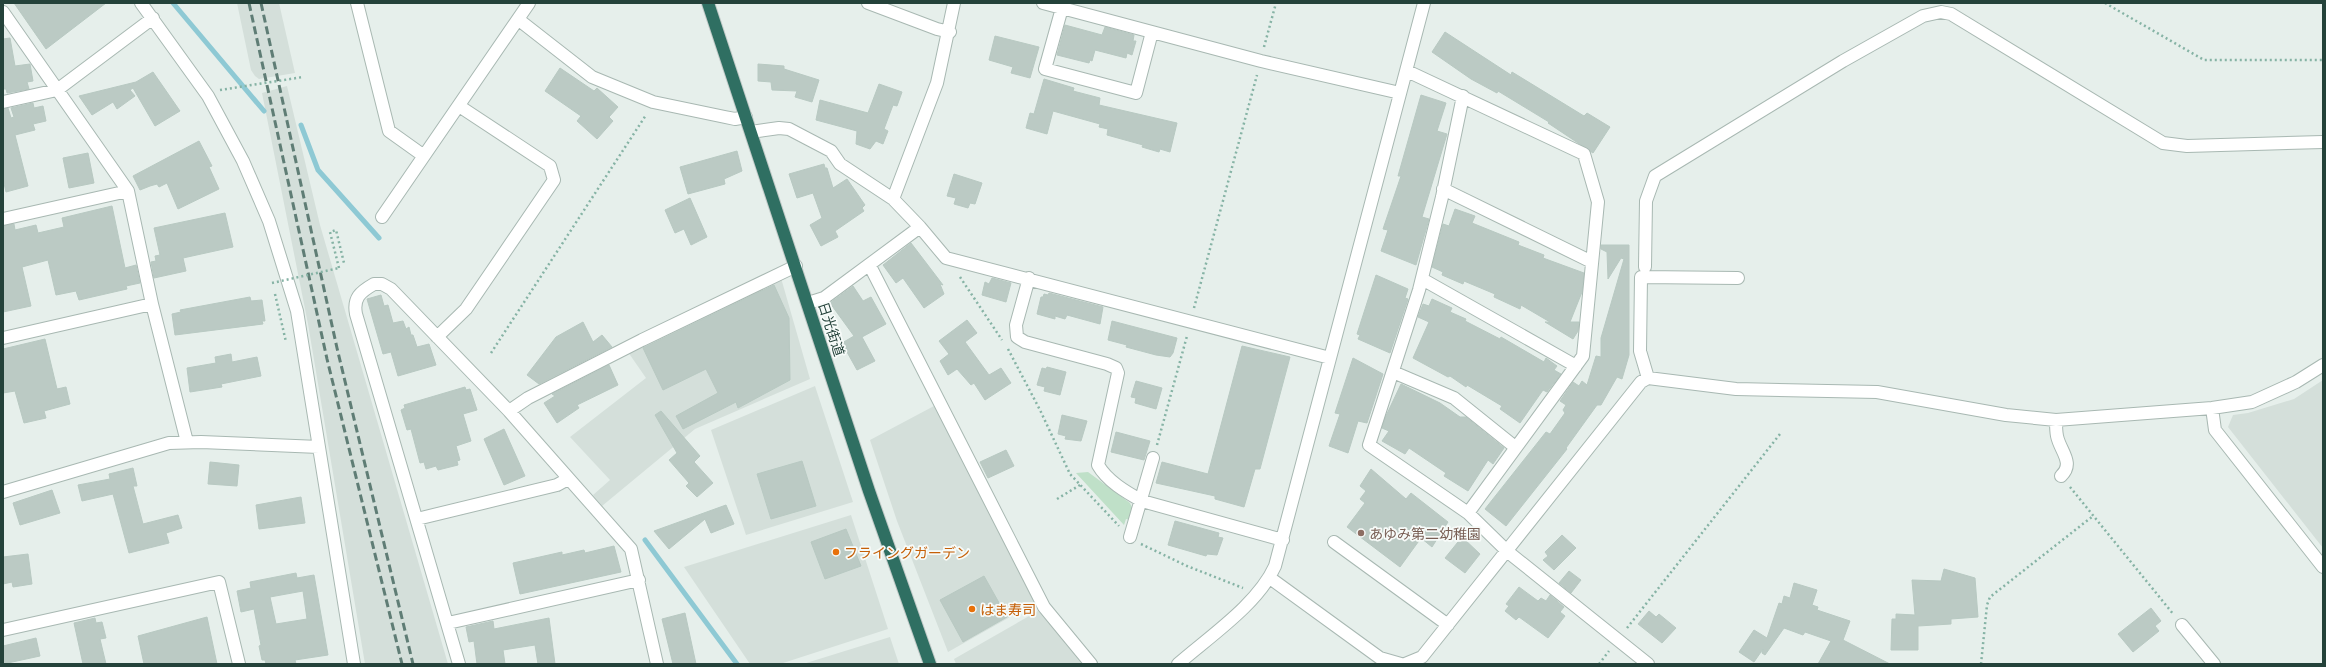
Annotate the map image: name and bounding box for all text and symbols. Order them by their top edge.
street label: 日光街道 [814,299,850,359]
place label: あゆみ第二幼稚園 [1369,524,1481,543]
marker: あゆみ第二幼稚園 [1356,528,1366,538]
place label: フライングガーデン [844,543,970,562]
marker: フライングガーデン [831,547,841,557]
place label: はま寿司 [980,600,1036,619]
marker: はま寿司 [967,604,977,614]

